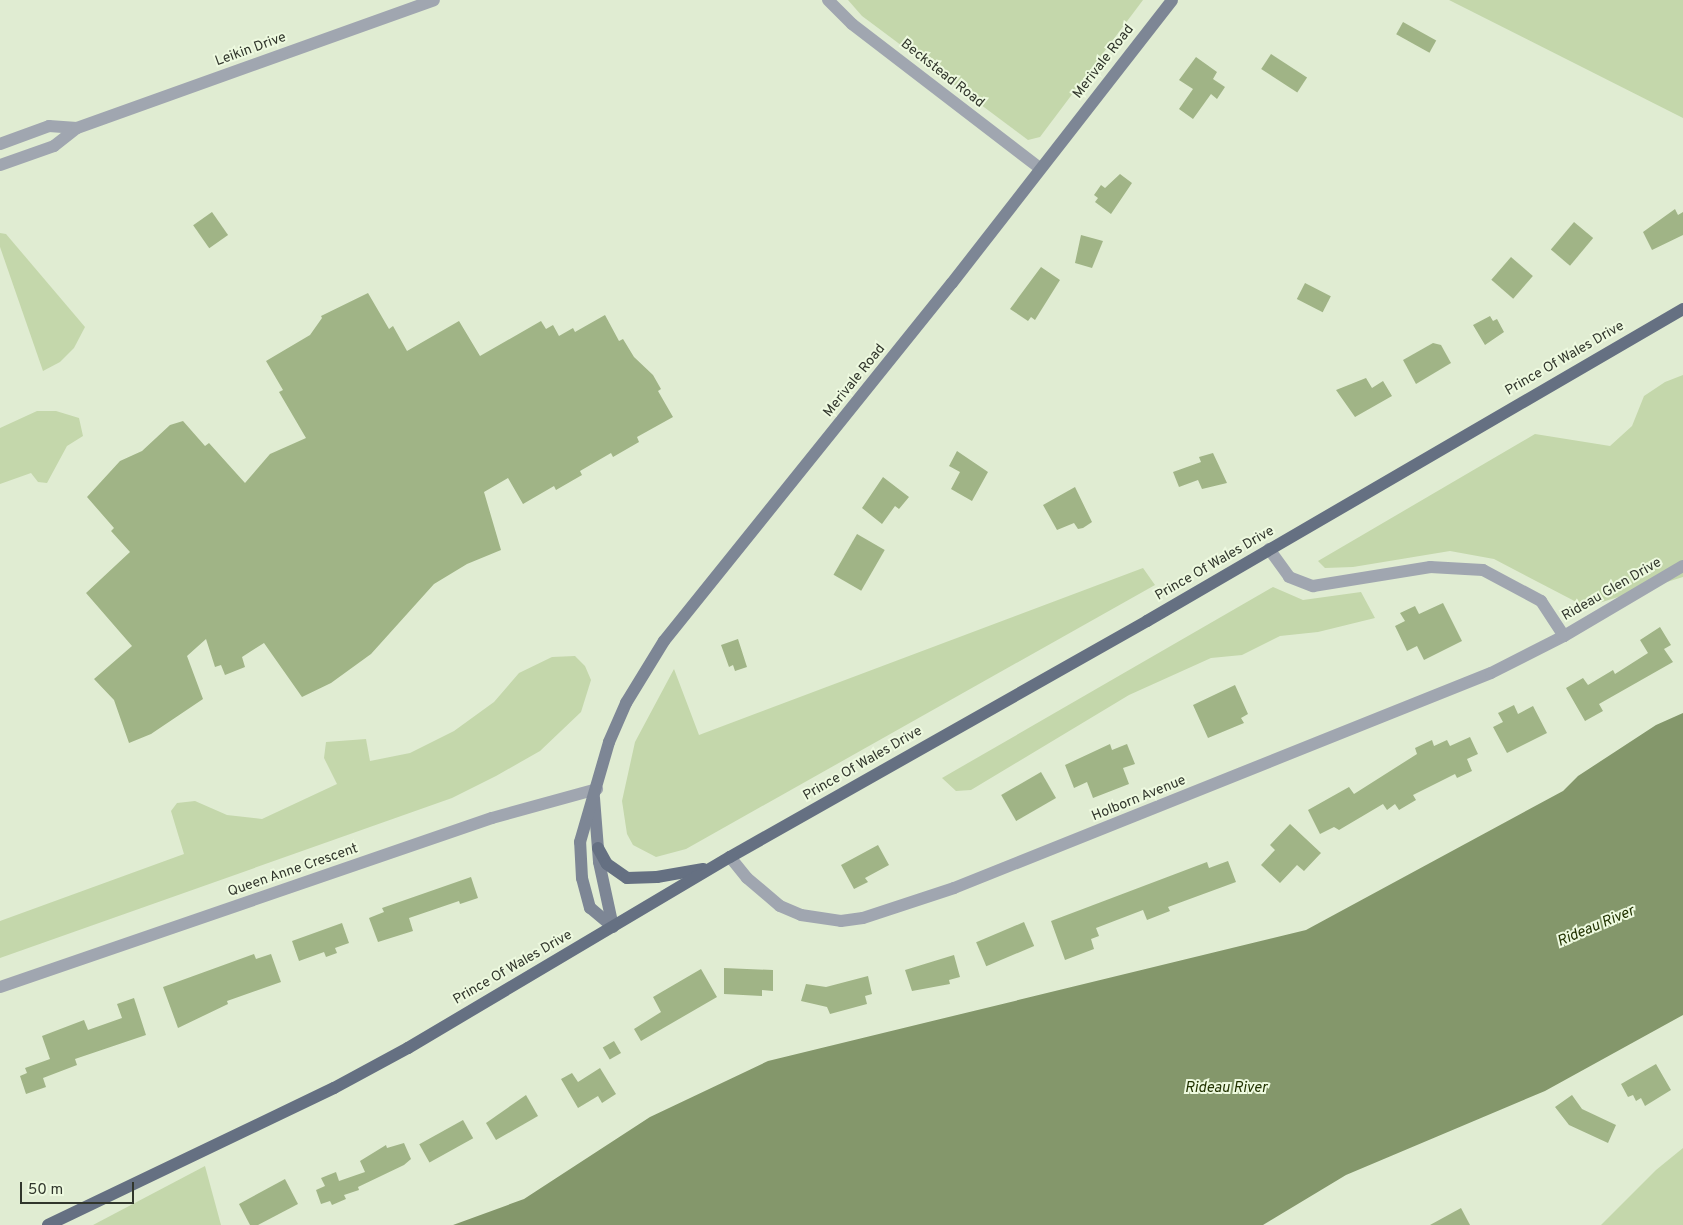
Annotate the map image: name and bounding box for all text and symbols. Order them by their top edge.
street label: Merivale Road [1070,22,1138,102]
street label: Leikin Drive [213,29,289,71]
street label: Beckstead Road [897,36,987,112]
street label: Prince Of Wales Drive [1502,318,1628,400]
street label: Merivale Road [820,341,890,421]
street label: Prince Of Wales Drive [1152,523,1278,605]
street label: Rideau Glen Drive [1559,555,1665,625]
street label: Prince Of Wales Drive [800,723,926,805]
street label: Holborn Avenue [1089,772,1189,826]
street label: Queen Anne Crescent [226,841,360,901]
water label: Rideau River [1555,903,1637,951]
street label: Prince Of Wales Drive [450,927,576,1009]
water label: Rideau River [1185,1080,1267,1098]
scale bar [22,1172,136,1204]
text: 50 m [28,1181,63,1200]

